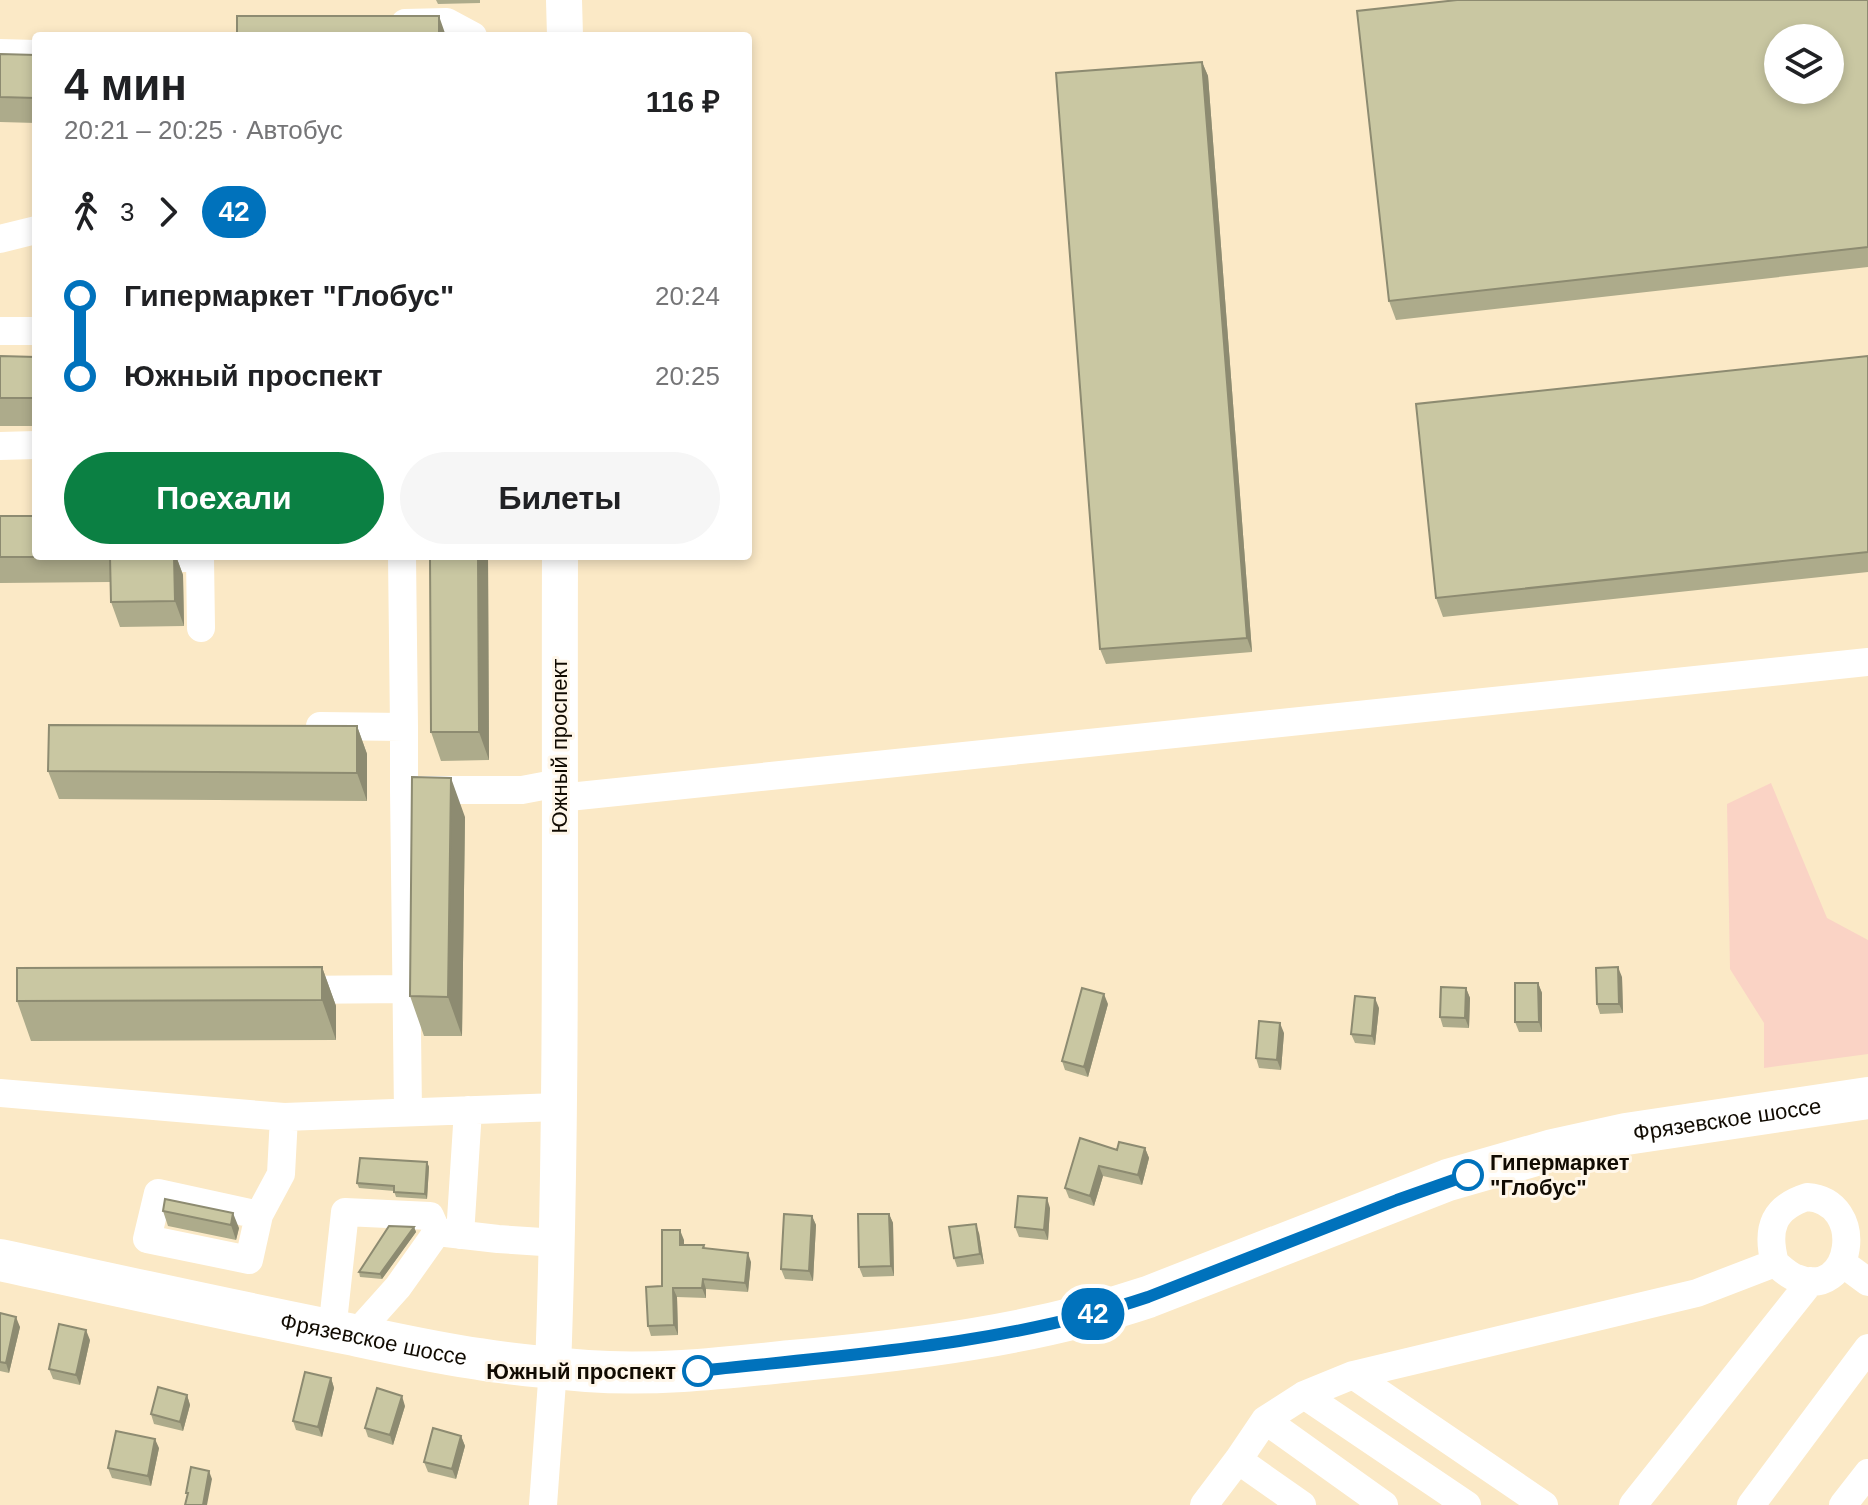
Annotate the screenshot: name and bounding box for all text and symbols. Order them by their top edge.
map controls [1764,24,1844,104]
button: layers [1764,24,1844,104]
text: 4 мин [64,60,187,109]
text: 116 ₽ [646,85,720,118]
text: 20:21 – 20:25 · Автобус [64,115,343,145]
icon: walk [64,190,108,234]
icon: forward [146,190,190,234]
text: 42 [218,196,250,227]
text: 3 [120,197,134,227]
text: Гипермаркет "Глобус" [124,279,454,312]
text: 20:24 [655,281,720,311]
text: Южный проспект [124,359,383,392]
text: 20:25 [655,361,720,391]
button: Поехали [64,452,384,544]
button: Билеты [400,452,720,544]
street label: Южный проспект [547,659,572,833]
street label: Фрязевское шоссе [1631,1093,1823,1146]
place label: Гипермаркет "Глобус" [1490,1150,1630,1200]
marker: Гипермаркет "Глобус" [1453,1160,1483,1190]
line badge: 42 [1057,1288,1129,1340]
text: 42 [1077,1298,1109,1329]
street label: Фрязевское шоссе [278,1308,469,1370]
marker: Южный проспект [683,1356,713,1386]
place label: Южный проспект [486,1359,676,1384]

